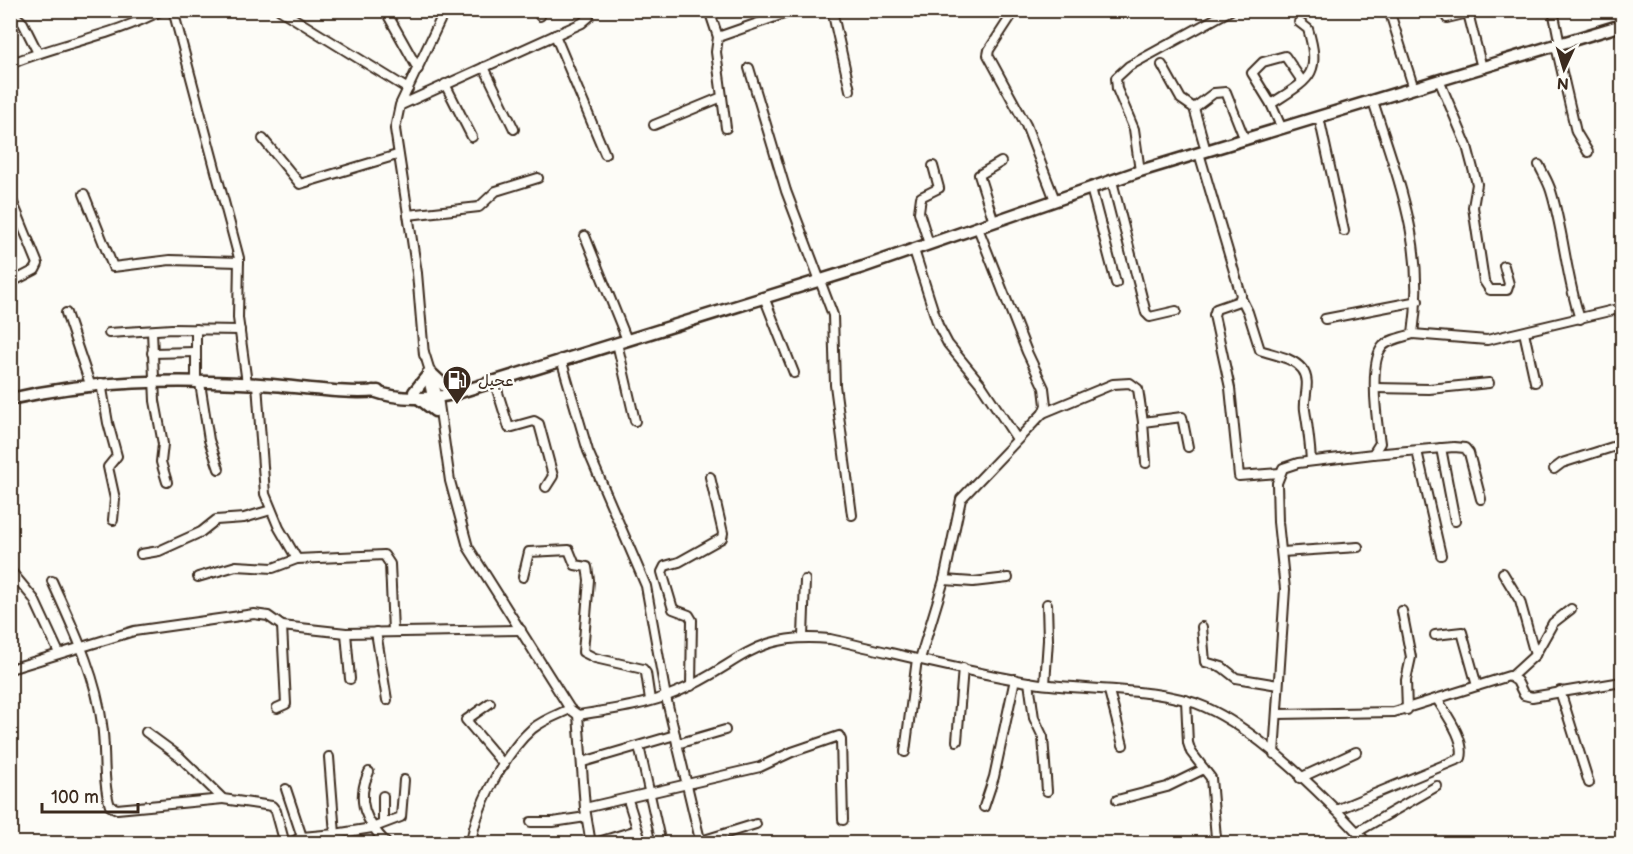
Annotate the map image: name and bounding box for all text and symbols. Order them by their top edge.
north arrow [1534,39,1594,99]
text: N [1556,73,1570,92]
fuel station icon: عجيل [441,364,473,406]
place label: عجيل [478,372,514,391]
scale bar [42,776,138,814]
text: 100 m [51,787,99,808]

